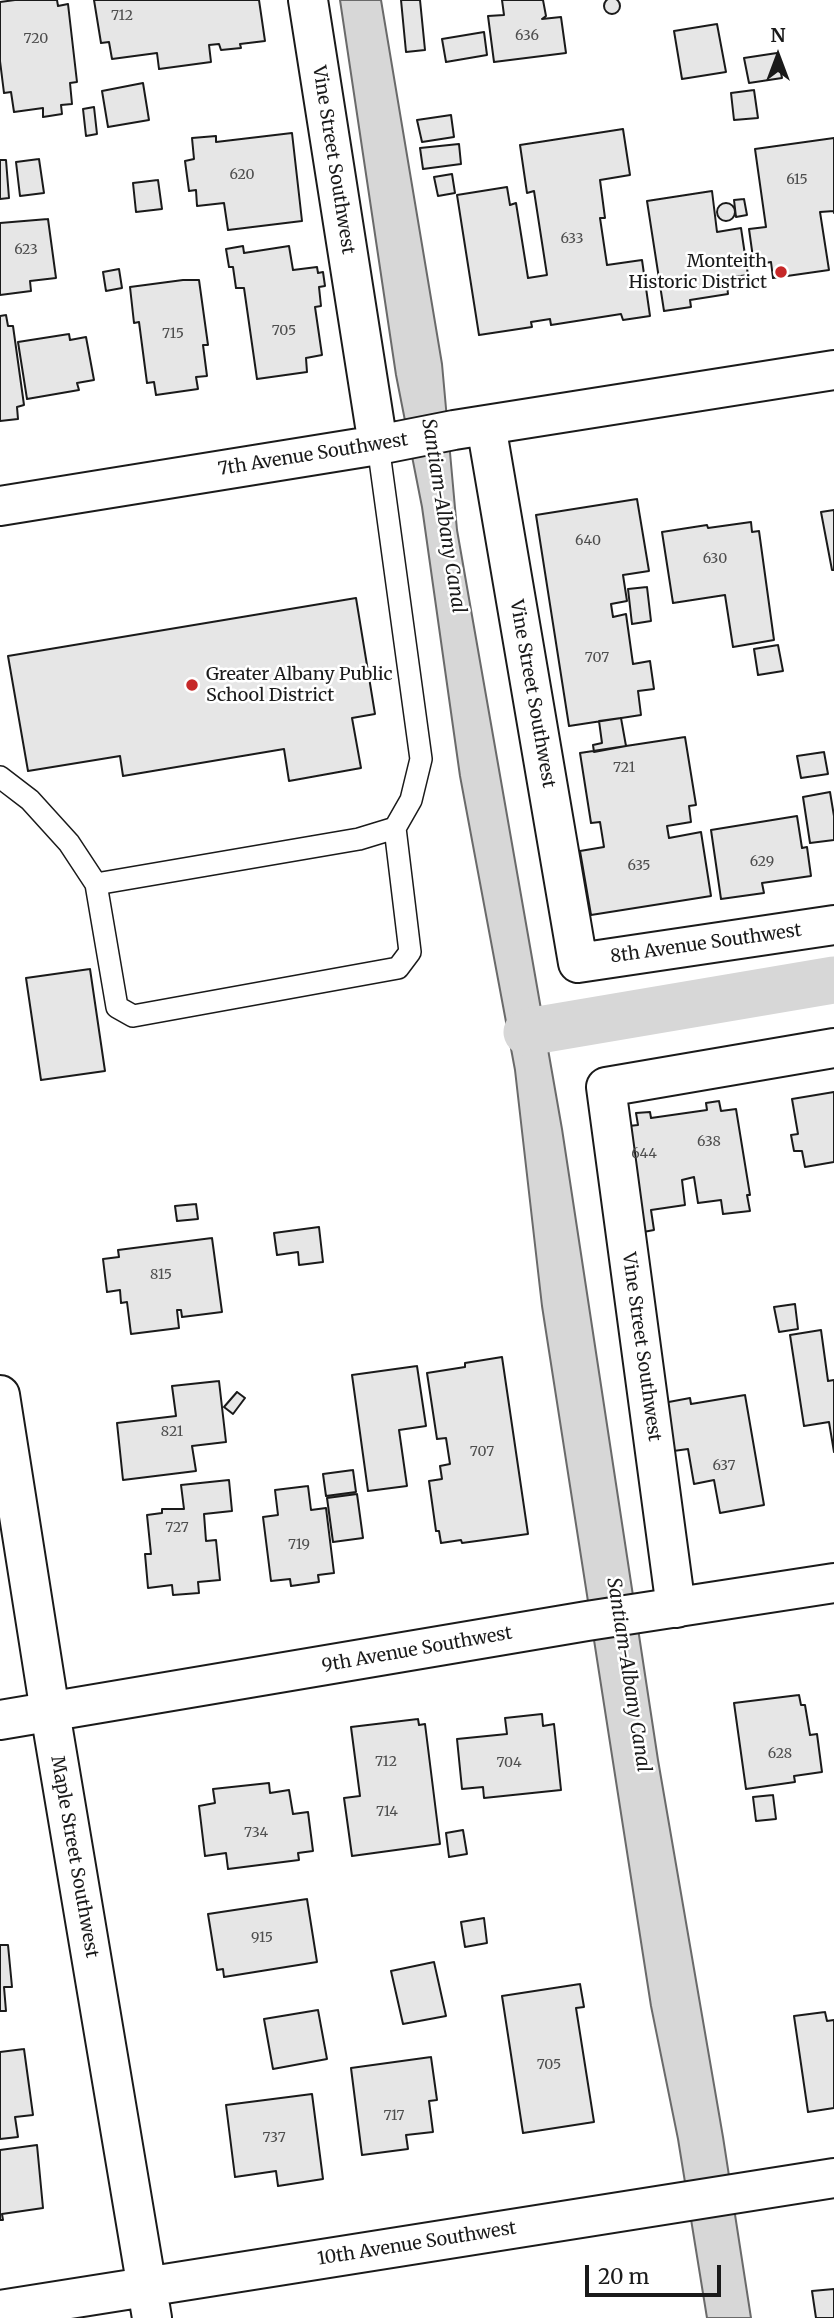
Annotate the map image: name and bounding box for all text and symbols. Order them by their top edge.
house number: 712 [111,8,133,24]
north arrow [743,21,813,91]
text: N [770,23,786,47]
house number: 636 [515,28,539,44]
house number: 720 [24,31,48,47]
street label: Vine Street Southwest [307,64,359,256]
house number: 620 [230,167,254,183]
house number: 615 [786,172,808,188]
house number: 633 [561,231,583,247]
house number: 623 [14,242,38,258]
place label: Monteith Historic District [628,251,767,294]
marker: Monteith Historic District [773,264,789,280]
house number: 705 [272,323,296,339]
house number: 715 [162,326,184,342]
water label: Santiam-Albany Canal [416,417,470,615]
street label: 7th Avenue Southwest [217,429,409,481]
house number: 640 [575,533,601,549]
house number: 630 [703,551,727,567]
street label: Vine Street Southwest [505,598,559,790]
house number: 707 [585,650,609,666]
place label: Greater Albany Public School District [206,664,392,706]
marker: Greater Albany Public School District [184,677,200,693]
house number: 721 [613,760,635,776]
house number: 629 [750,854,774,870]
house number: 635 [628,858,650,874]
street label: 8th Avenue Southwest [609,920,803,968]
house number: 638 [697,1134,721,1150]
house number: 644 [631,1146,657,1162]
street label: Vine Street Southwest [617,1251,665,1443]
house number: 815 [150,1267,172,1283]
house number: 821 [161,1424,183,1440]
house number: 707 [470,1444,494,1460]
house number: 637 [712,1458,736,1474]
house number: 727 [165,1520,189,1536]
house number: 719 [288,1537,310,1553]
water label: Santiam-Albany Canal [601,1576,655,1774]
street label: 9th Avenue Southwest [320,1623,514,1677]
house number: 628 [768,1746,792,1762]
street label: Maple Street Southwest [46,1754,102,1960]
house number: 712 [375,1754,397,1770]
house number: 704 [496,1755,522,1771]
house number: 714 [376,1804,398,1820]
house number: 734 [244,1825,268,1841]
house number: 915 [251,1930,273,1946]
house number: 705 [537,2057,561,2073]
house number: 717 [383,2108,405,2124]
house number: 737 [262,2130,286,2146]
street label: 10th Avenue Southwest [316,2218,518,2270]
scale bar [589,2252,726,2296]
text: 20 m [598,2263,649,2290]

